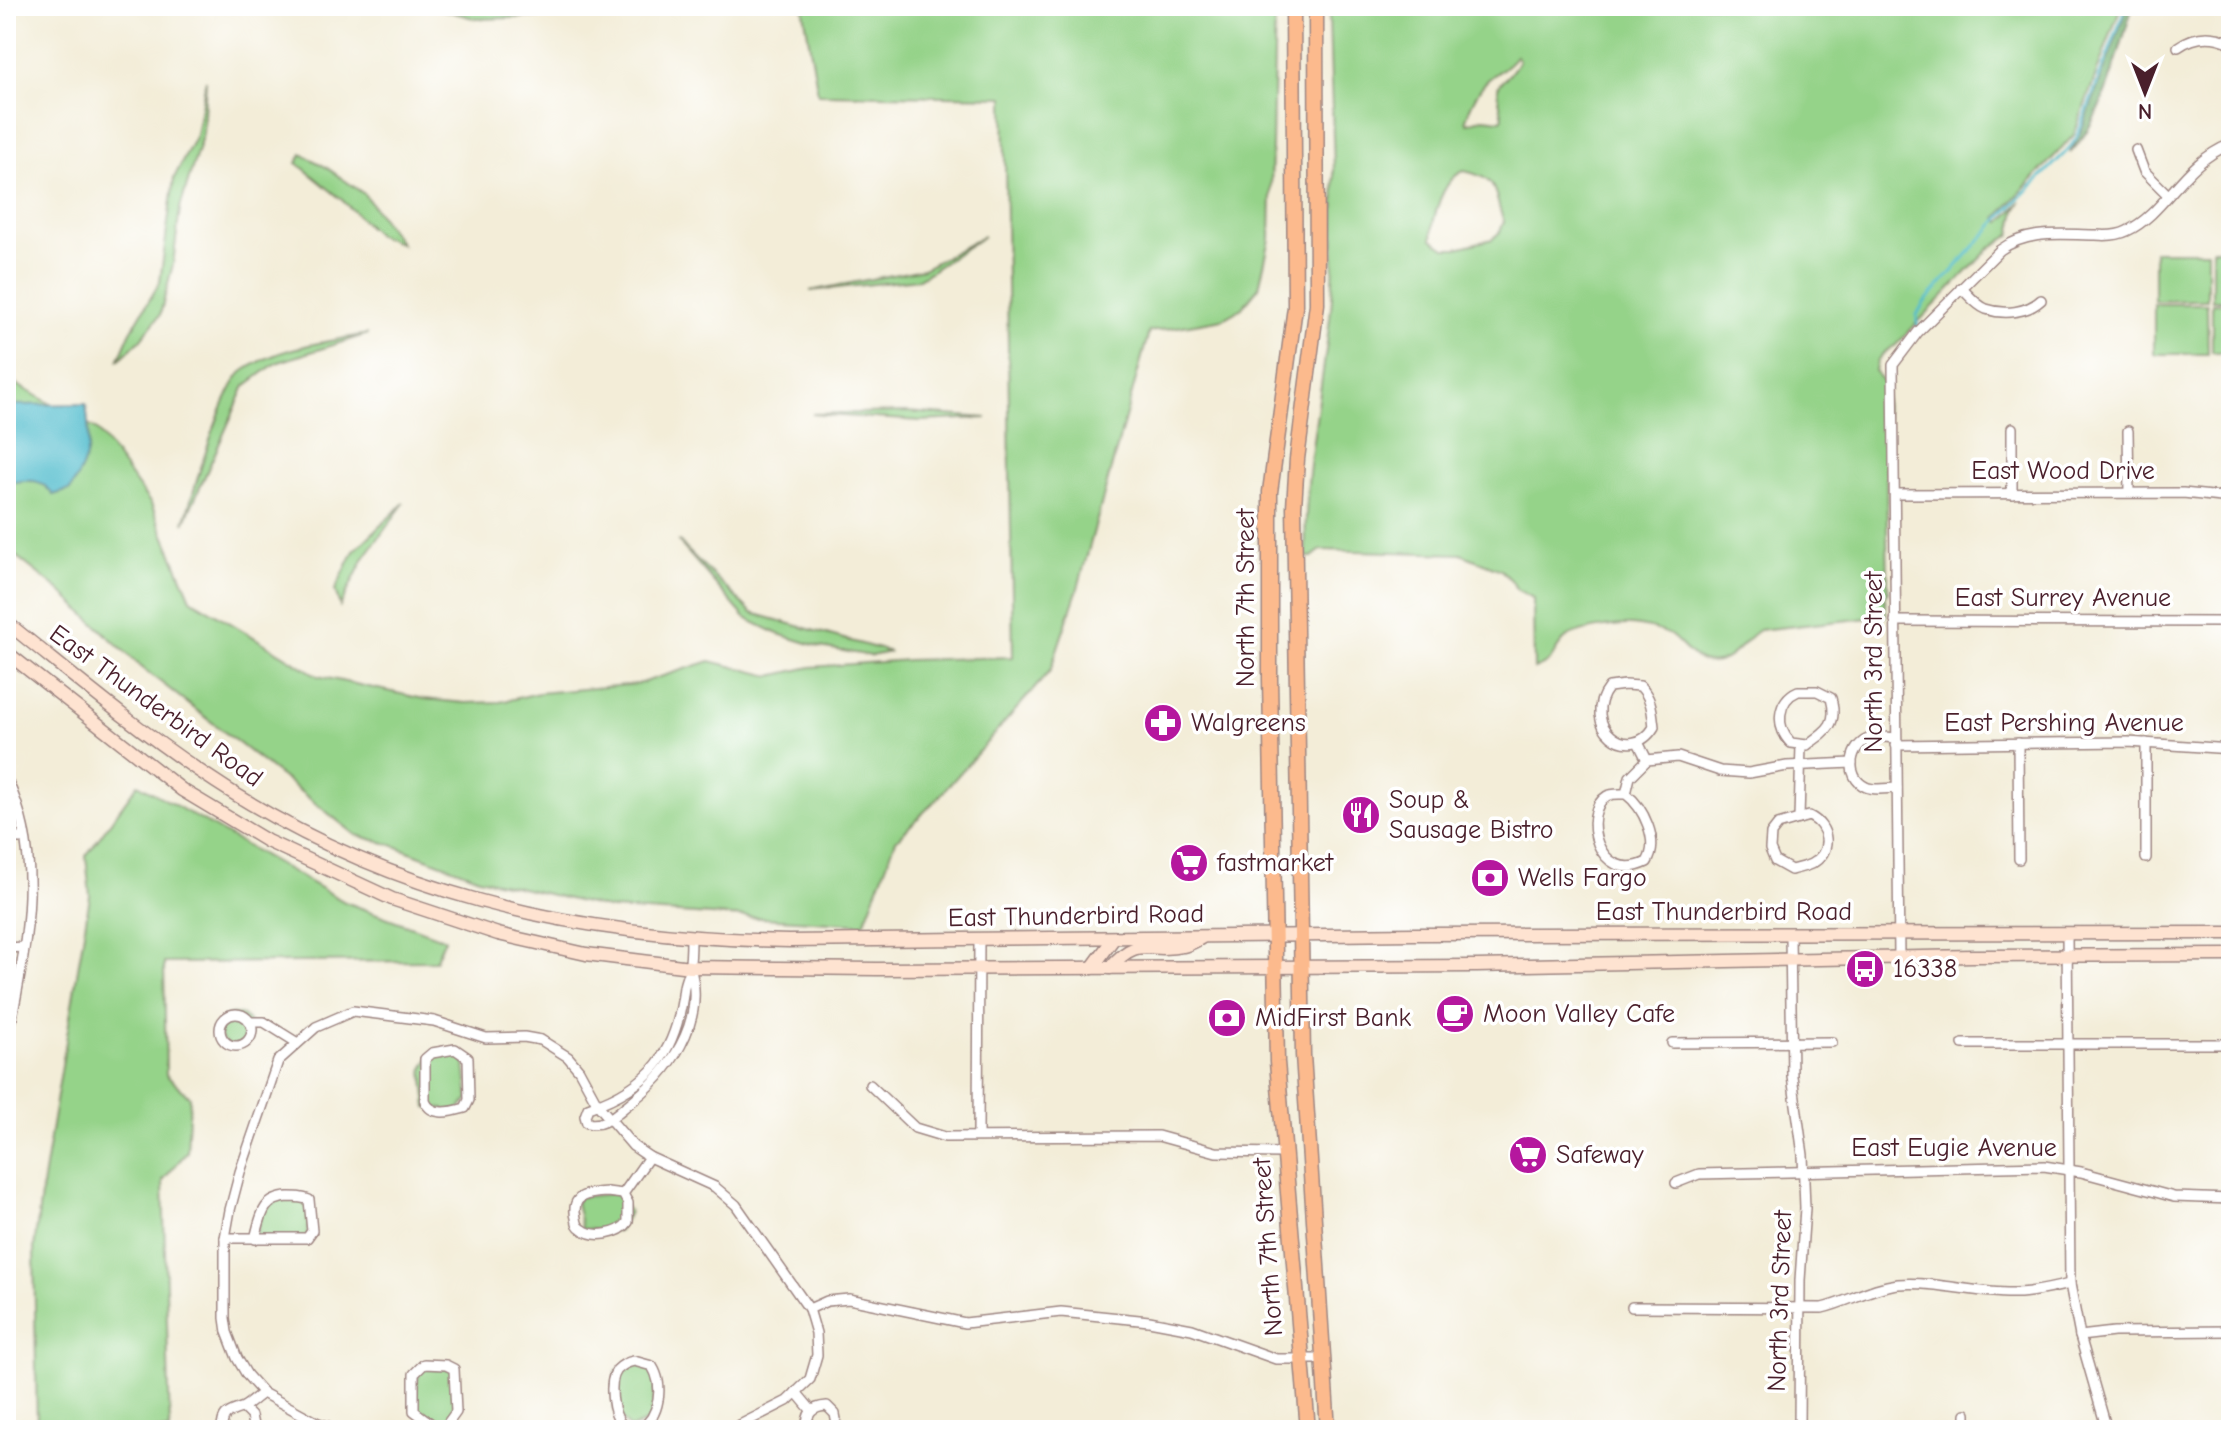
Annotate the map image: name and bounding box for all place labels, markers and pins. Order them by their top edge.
pharmacy icon: Walgreens [1142,702,1184,744]
place label: Walgreens [1191,708,1306,738]
place label: Soup & Sausage Bistro [1389,785,1554,845]
restaurant icon: Soup & Sausage Bistro [1340,794,1382,836]
supermarket icon: fastmarket [1168,842,1210,884]
place label: fastmarket [1216,848,1335,878]
bank icon: Wells Fargo [1469,857,1511,899]
place label: Wells Fargo [1518,863,1647,893]
bus stop icon: 16338 [1844,948,1886,990]
place label: 16338 [1893,954,1957,984]
cafe icon: Moon Valley Cafe [1434,993,1476,1035]
bank icon: MidFirst Bank [1206,997,1248,1039]
place label: Moon Valley Cafe [1483,999,1675,1029]
place label: MidFirst Bank [1255,1003,1412,1033]
supermarket icon: Safeway [1507,1134,1549,1176]
place label: Safeway [1556,1140,1644,1170]

